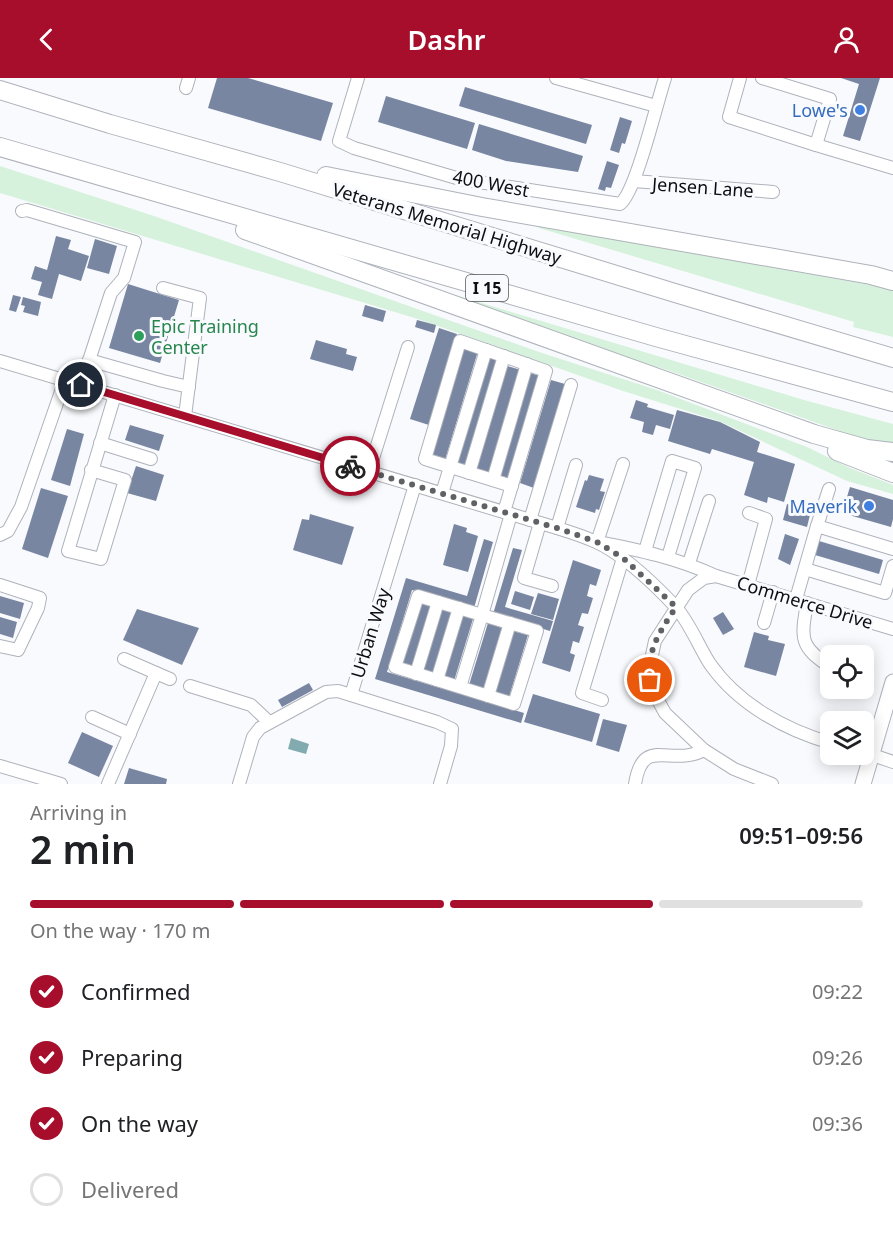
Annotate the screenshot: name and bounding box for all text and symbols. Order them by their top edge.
text: Dashr [408,21,485,58]
icon: back [30,23,63,56]
icon: person [830,23,863,56]
place label: Lowe's [792,98,848,122]
marker: Lowe's [853,103,867,117]
street label: 400 West [451,164,532,202]
street label: Jensen Lane [650,171,755,203]
street label: Veterans Memorial Highway [330,177,565,270]
road number: I 15 [466,275,508,301]
place label: Epic Training Center [151,314,259,359]
marker: Epic Training Center [132,329,146,343]
pin [55,359,106,410]
icon: home [64,368,97,401]
courier [320,436,380,496]
icon: bike [334,450,367,483]
place label: Maverik [790,494,857,518]
marker: Maverik [862,499,876,513]
street label: Commerce Drive [734,570,876,634]
street label: Urban Way [345,584,395,681]
map controls [820,645,874,765]
button: locate [820,645,874,699]
pin [624,654,675,705]
icon: bag [633,663,666,696]
button: layers [820,711,874,765]
text: Arriving in [30,799,127,826]
text: 09:51–09:56 [739,820,863,850]
text: 2 min [30,822,136,875]
text: On the way · 170 m [30,917,210,944]
icon: check [30,975,63,1008]
text: Confirmed [81,976,191,1006]
text: 09:22 [812,978,863,1005]
icon: check [30,1041,63,1074]
text: Preparing [81,1042,183,1072]
text: 09:26 [812,1044,863,1071]
icon: check [30,1107,63,1140]
text: On the way [81,1108,198,1138]
text: 09:36 [812,1110,863,1137]
text: Delivered [81,1174,179,1204]

